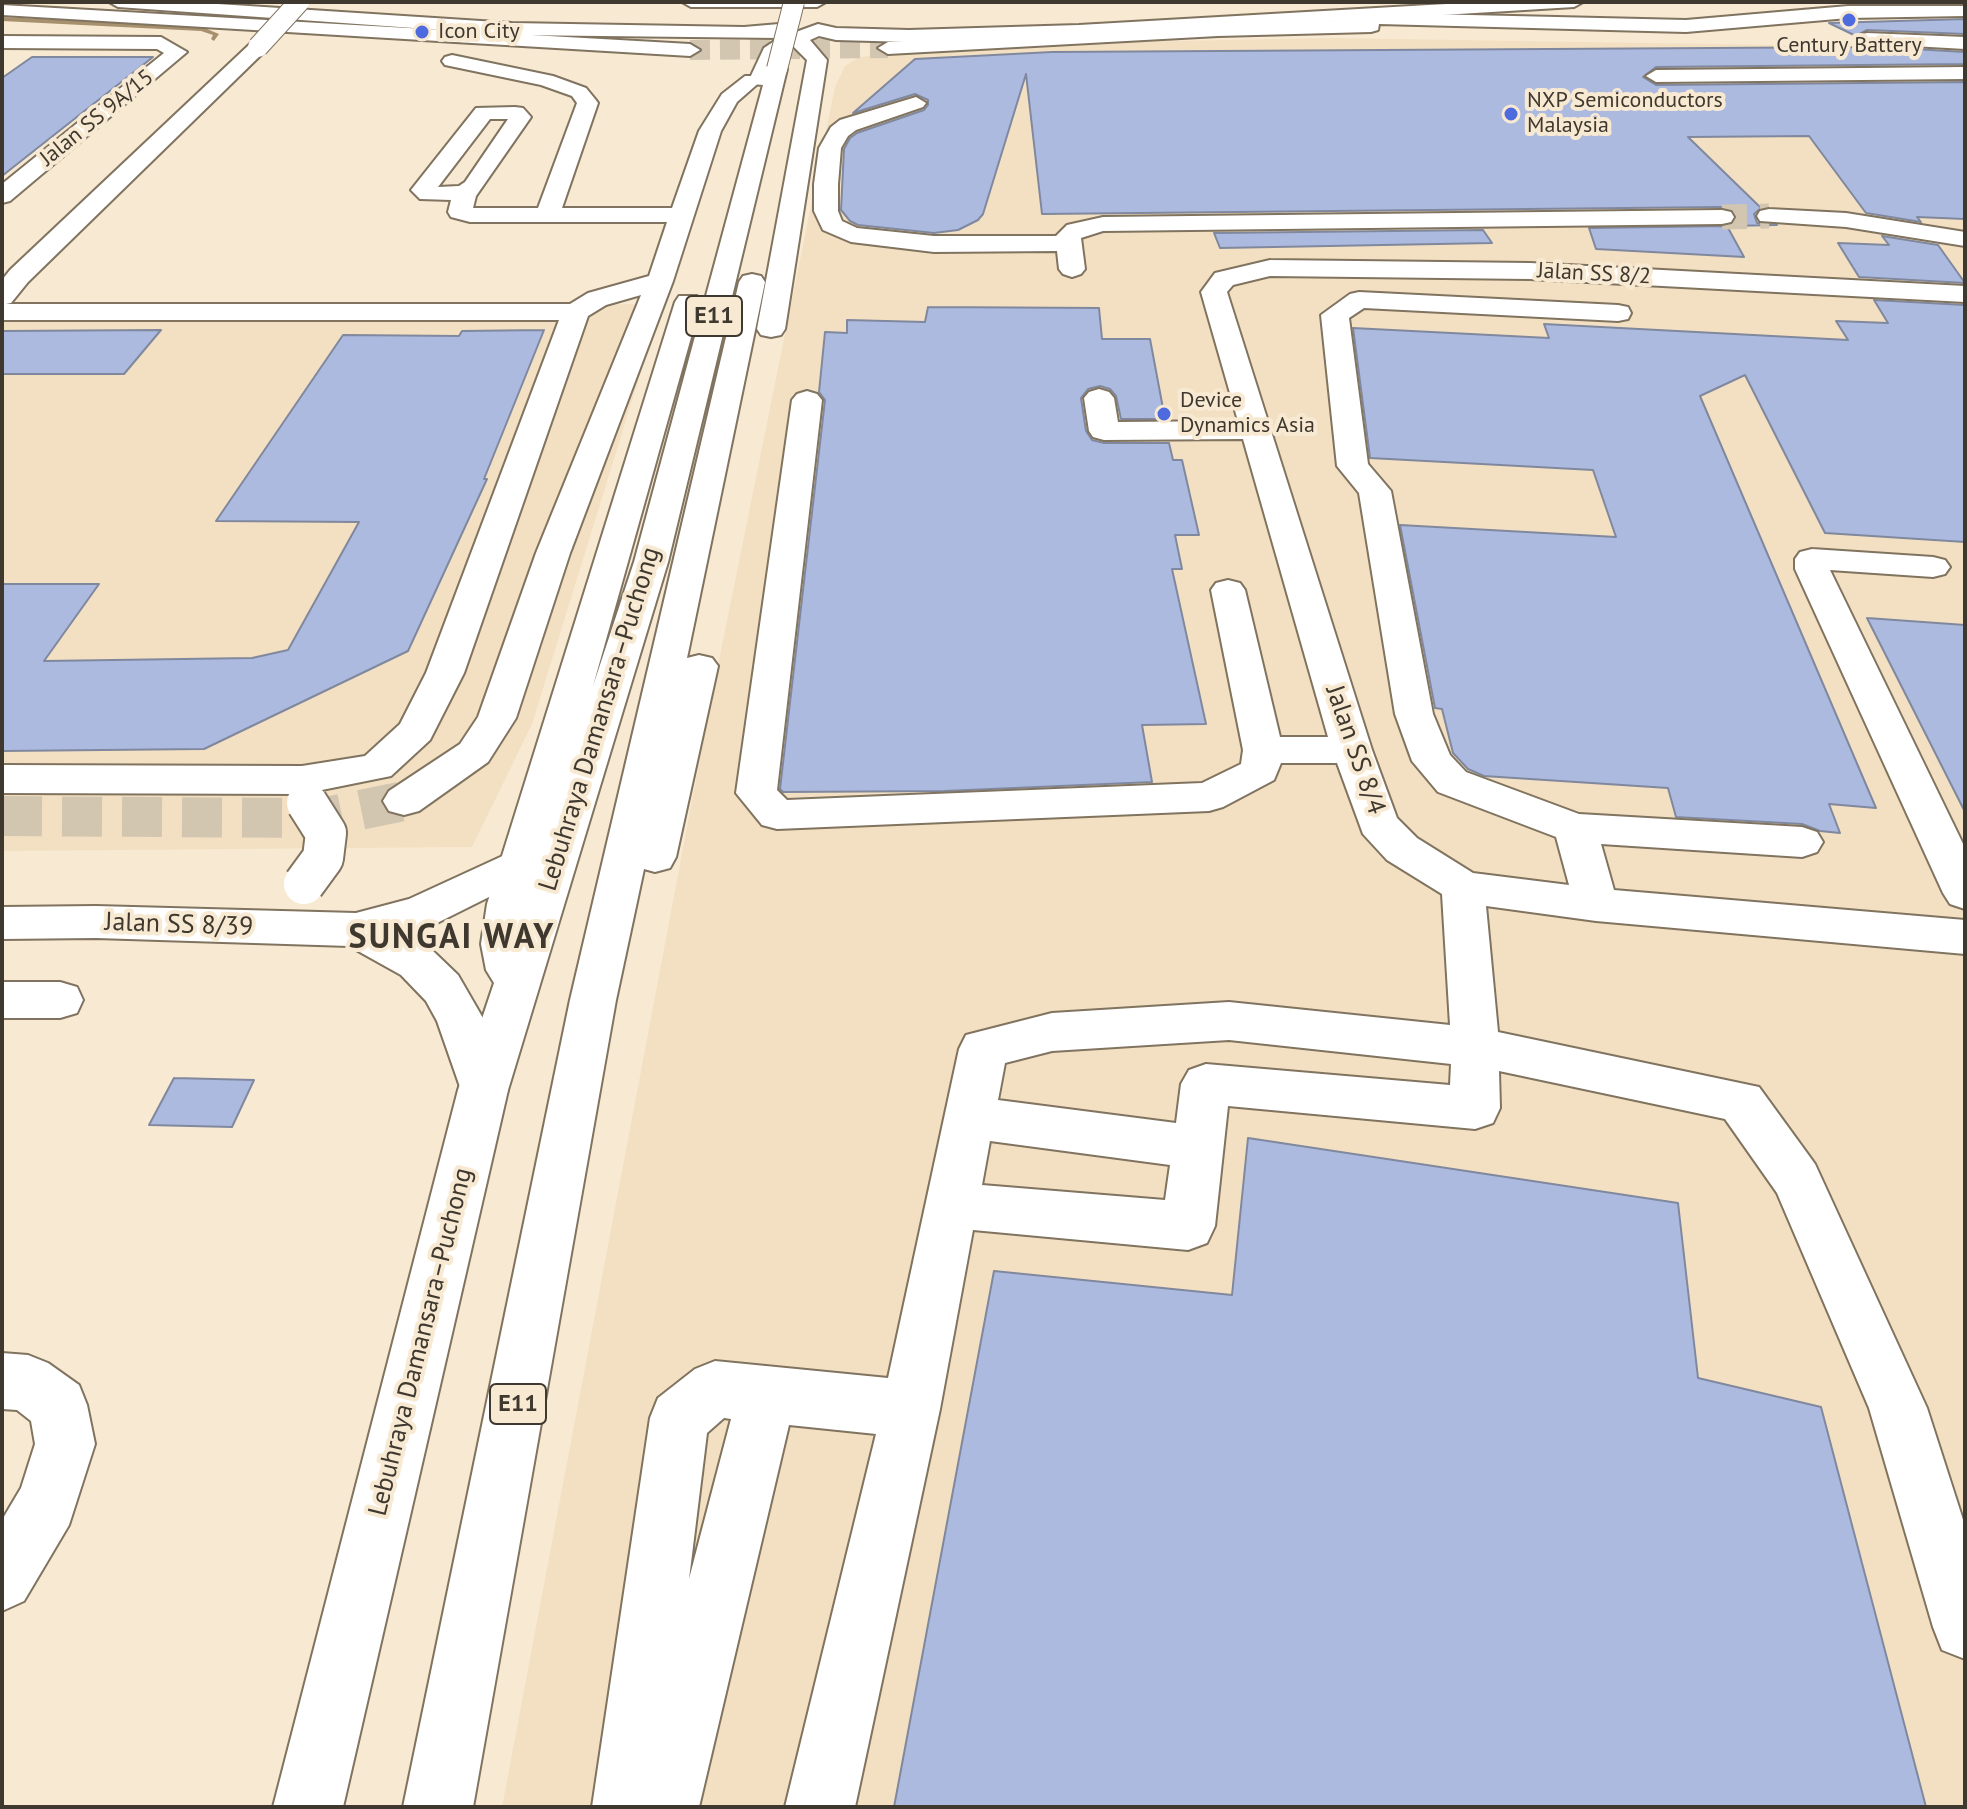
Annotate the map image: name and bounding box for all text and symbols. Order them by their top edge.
marker: Century Battery [1840,11,1858,29]
place label: Icon City [438,19,520,45]
marker: Icon City [413,23,431,41]
place label: Century Battery [1776,33,1922,59]
street label: Jalan SS 9A/15 [35,64,159,172]
place label: NXP Semiconductors Malaysia [1527,88,1723,140]
marker: NXP Semiconductors Malaysia [1502,105,1520,123]
street label: Jalan SS 8/2 [1537,258,1651,290]
road number: E11 [686,296,742,336]
place label: Device Dynamics Asia [1180,388,1315,440]
marker: Device Dynamics Asia [1155,405,1173,423]
street label: Lebuhraya Damansara–Puchong [533,543,667,895]
street label: Jalan SS 8/4 [1318,681,1392,819]
street label: Jalan SS 8/39 [104,907,254,943]
district label: SUNGAI WAY [349,918,555,958]
street label: Lebuhraya Damansara–Puchong [363,1165,479,1519]
road number: E11 [490,1384,546,1424]

